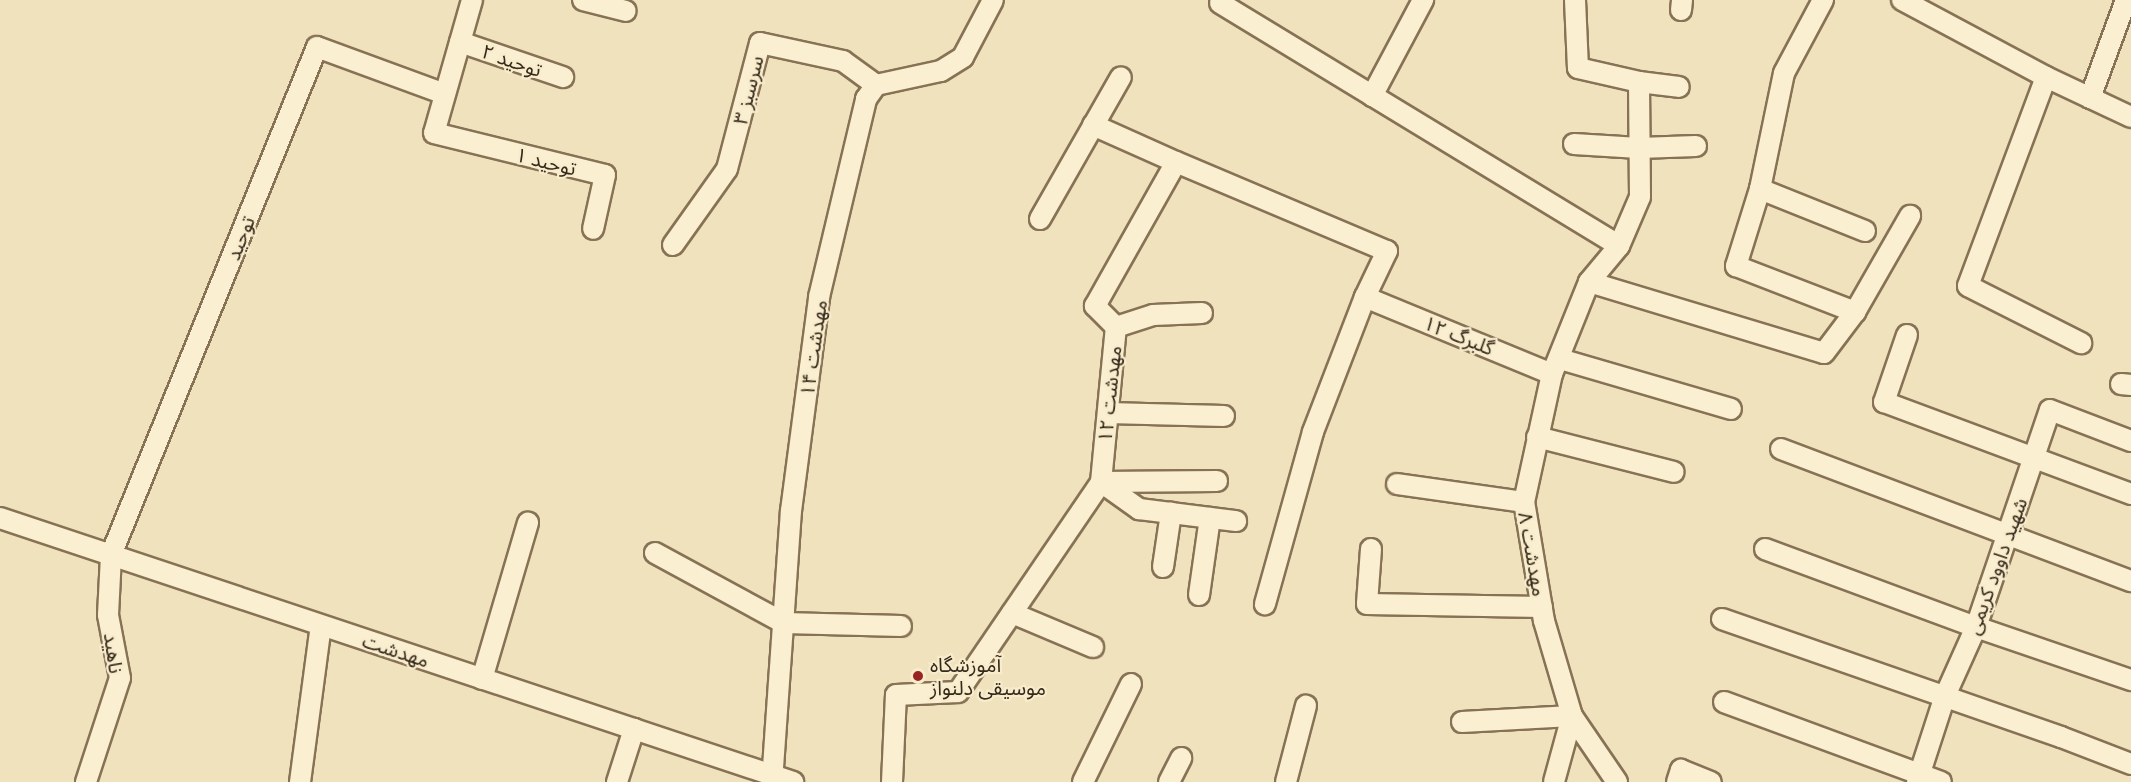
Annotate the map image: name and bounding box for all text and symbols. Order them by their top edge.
street label: توحید ۲ [479,39,545,81]
street label: سرسبز ۳ [728,53,768,127]
street label: توحید ۱ [513,142,579,180]
street label: توحید [220,213,260,263]
street label: مهدشت ۱۴ [794,298,832,398]
street label: گلبرگ ١٢ [1420,310,1498,360]
street label: مهدشت ۱۲ [1092,345,1126,443]
street label: شهید داوود کریمی [1960,494,2032,638]
street label: مهدشت ۸ [1514,510,1552,598]
street label: مهدشت [360,628,432,672]
street label: ناهید [99,631,129,675]
place label: آموزشگاه موسیقی دلنواز [930,652,1046,699]
marker: آموزشگاه موسیقی دلنواز [911,669,925,683]

